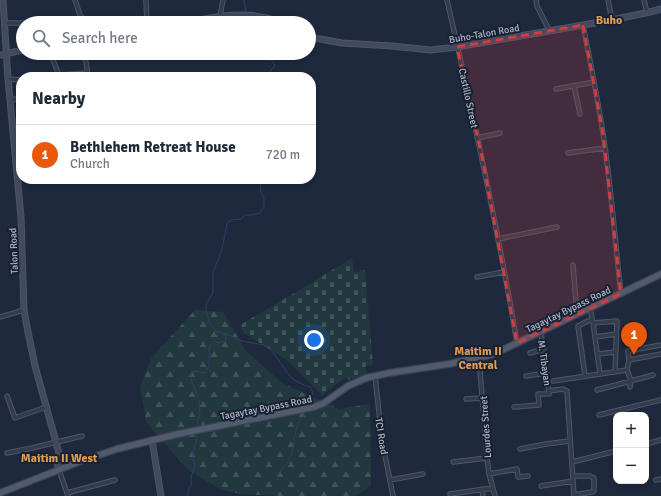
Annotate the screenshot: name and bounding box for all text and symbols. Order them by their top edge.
district label: Buho [596,13,622,28]
search box [16,16,316,60]
street label: Buho-Talon Road [448,22,520,46]
icon: search [30,27,52,49]
text: Search here [62,29,138,47]
street label: Castillo Street [456,67,480,130]
text: Nearby [32,88,85,109]
text: Bethlehem Retreat House [70,138,236,156]
text: 1 [41,147,49,163]
text: 720 m [266,147,300,163]
text: Church [70,156,110,172]
street label: Talon Road [7,228,21,274]
street label: Tagaytay Bypass Road [524,284,613,336]
pin: 1 [621,322,647,355]
your location [304,330,324,350]
street label: M. Tibayan [535,340,553,387]
district label: Maitim II Central [454,344,502,373]
street label: Tagaytay Bypass Road [219,393,313,423]
street label: Lourdes Street [478,395,494,458]
map controls [613,412,649,484]
button: + [613,412,649,448]
street label: TCI Road [372,417,390,455]
button: − [613,448,649,484]
district label: Maitim II West [21,451,98,466]

